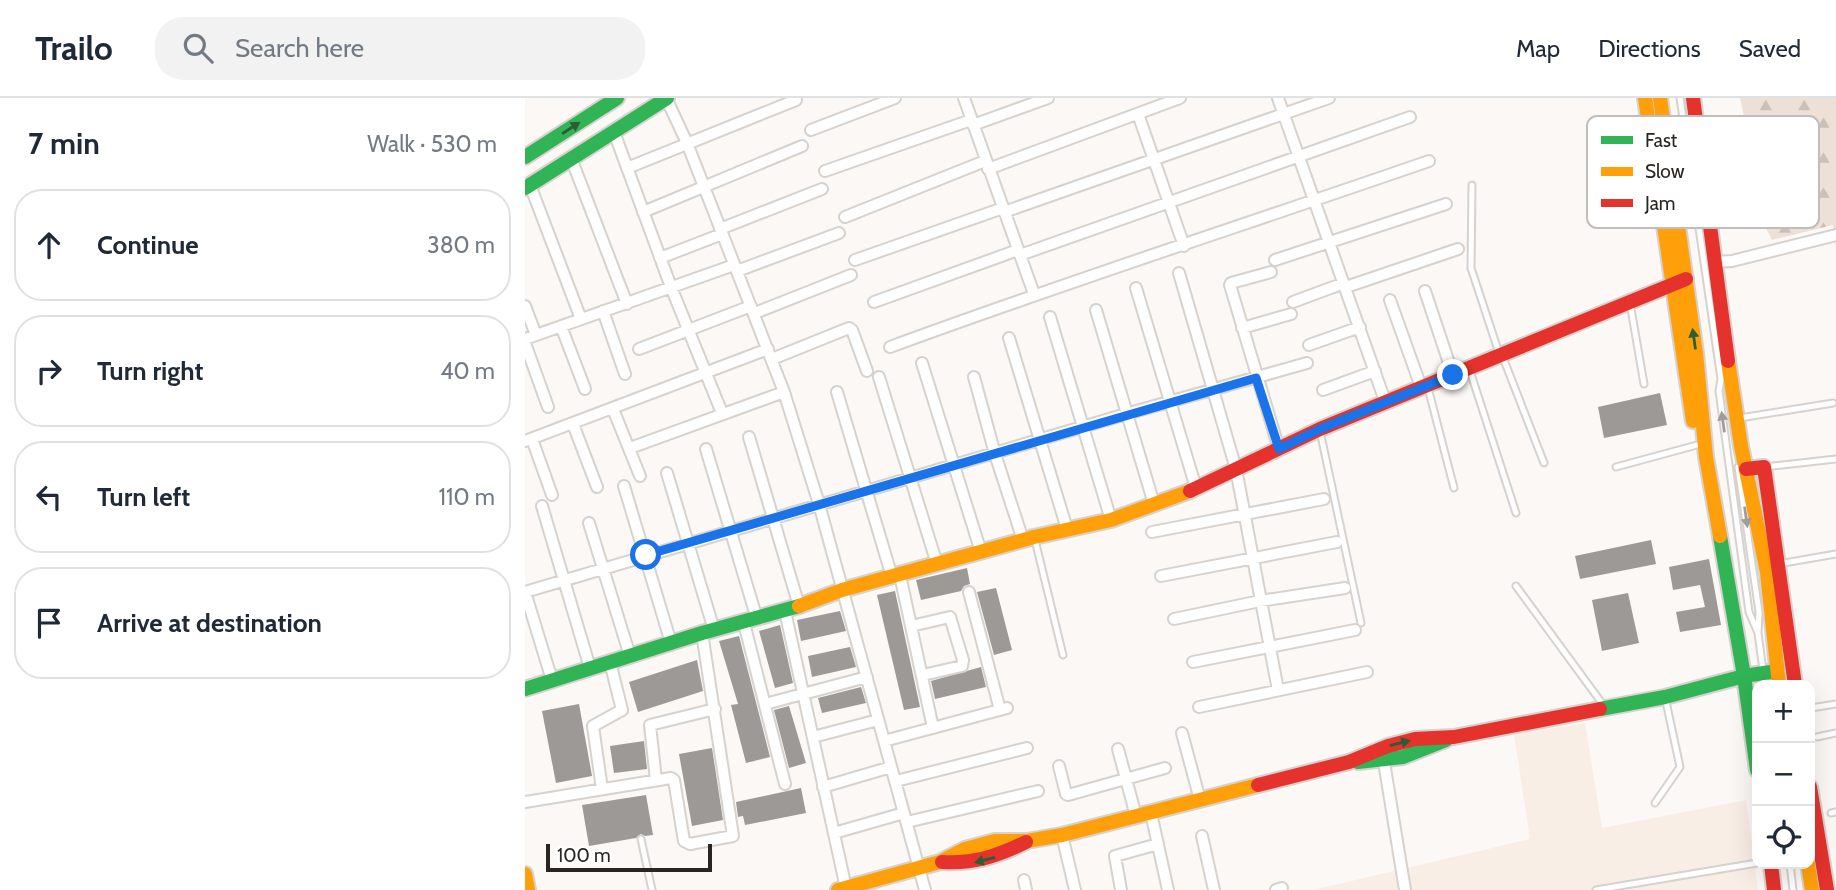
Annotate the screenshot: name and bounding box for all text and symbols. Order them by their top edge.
search box [155,17,645,80]
text: Trailo [35,28,113,68]
icon: search [179,29,217,67]
text: Search here [235,32,364,64]
text: Map [1516,34,1560,63]
text: Directions [1598,34,1701,63]
text: Saved [1739,34,1801,63]
legend [1587,116,1819,228]
one-way arrow [561,121,580,134]
text: 7 min [28,125,100,162]
text: Fast [1645,129,1678,152]
text: Walk · 530 m [367,130,497,158]
text: Slow [1645,160,1685,183]
text: Jam [1644,192,1675,215]
icon: ahead [30,226,68,264]
text: Continue [97,229,199,261]
text: 380 m [427,231,495,259]
one-way arrow [1688,328,1699,350]
icon: right [30,352,68,390]
text: Turn right [97,355,203,387]
text: 40 m [440,357,495,385]
route end [1437,359,1468,390]
one-way arrow [1717,410,1728,432]
icon: left [30,478,68,516]
text: Turn left [97,481,190,513]
text: 110 m [439,483,495,511]
one-way arrow [1741,506,1752,528]
route start [630,539,661,570]
icon: arrive [30,604,68,642]
text: Arrive at destination [97,607,322,639]
map controls [1752,680,1815,869]
button: + [1752,680,1815,743]
one-way arrow [1389,737,1411,748]
button: − [1752,743,1815,806]
button: locate [1752,806,1815,869]
scale bar [546,841,712,873]
text: 100 m [557,844,611,867]
one-way arrow [974,855,996,866]

